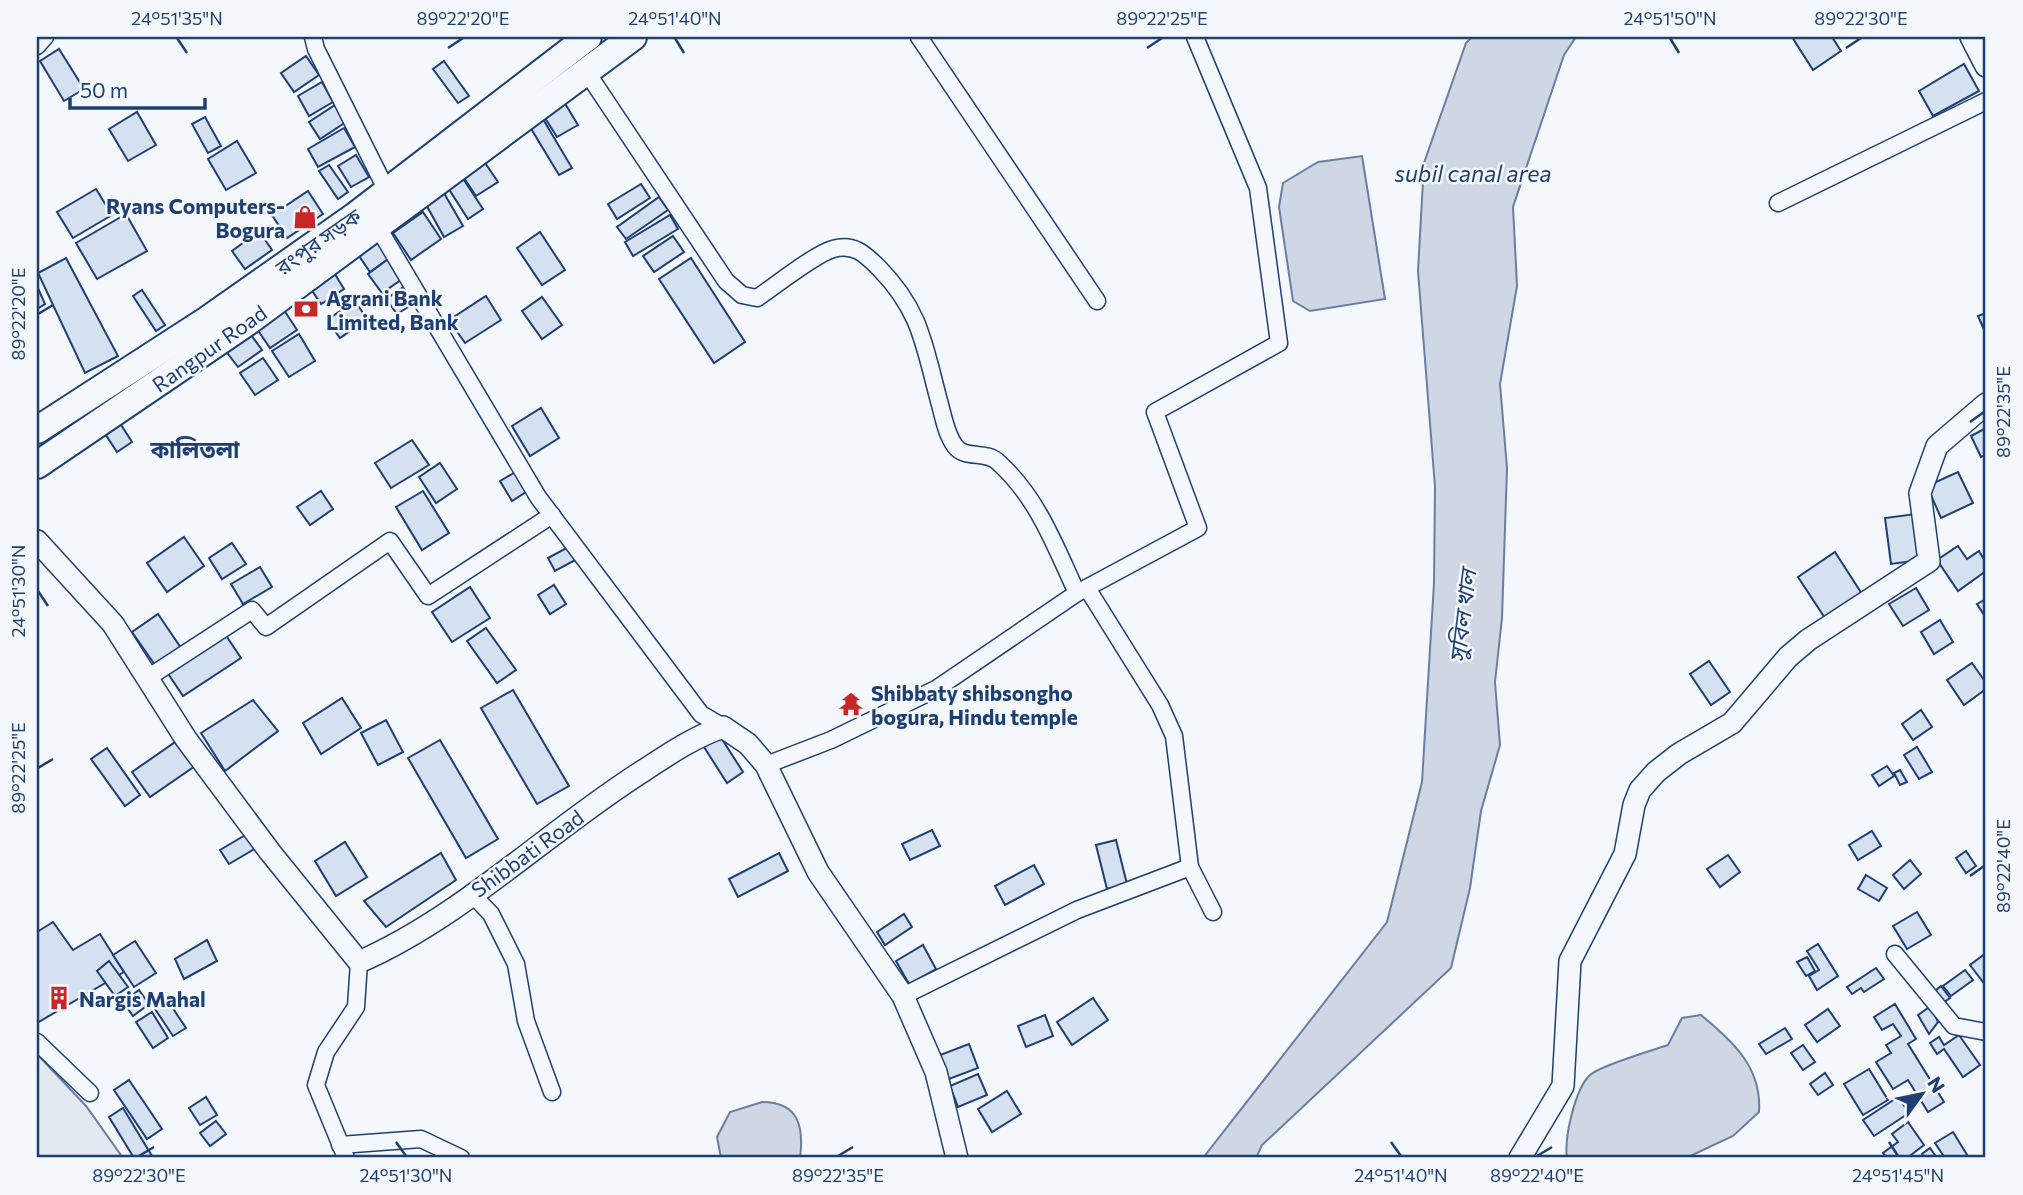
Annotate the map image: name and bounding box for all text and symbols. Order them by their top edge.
text: 24°51'35"N [131,7,223,29]
text: 89°22'20"E [417,7,509,29]
text: 24°51'40"N [628,7,722,29]
text: 89°22'25"E [1116,7,1208,29]
text: 24°51'50"N [1624,7,1716,29]
text: 89°22'30"E [1814,7,1908,29]
scale bar [70,66,205,110]
text: 50 m [80,77,128,102]
water label: subil canal area [1395,159,1551,187]
place label: Ryans Computers- Bogura [106,193,285,242]
street label: রংপুর সড়ক [270,202,367,281]
shop icon: Ryans Computers- Bogura [291,203,319,231]
text: 89°22'20"E [7,268,29,360]
place label: Agrani Bank Limited, Bank [326,285,459,334]
bank icon: Agrani Bank Limited, Bank [292,295,320,323]
street label: Rangpur Road [147,299,271,397]
text: 89°22'35"E [1992,366,2014,458]
district label: কালিতলা [149,435,240,463]
text: 24°51'30"N [7,545,29,637]
water label: সুবিল খাল [1442,564,1483,664]
place label: Shibbaty shibsongho bogura, Hindu temple [871,680,1078,729]
temple icon: Shibbaty shibsongho bogura, Hindu temple [837,690,865,718]
text: 89°22'25"E [7,722,29,814]
street label: Shibbati Road [466,804,588,902]
text: 89°22'40"E [1992,819,2014,913]
building icon: Nargis Mahal [45,984,73,1012]
place label: Nargis Mahal [79,986,206,1011]
north arrow [1886,1058,1956,1128]
text: N [1923,1072,1950,1097]
text: 89°22'30"E [92,1164,186,1186]
text: 24°51'30"N [360,1164,452,1186]
text: 89°22'35"E [792,1164,884,1186]
text: 24°51'40"N [1354,1164,1448,1186]
text: 89°22'40"E [1490,1164,1584,1186]
text: 24°51'45"N [1852,1164,1944,1186]

